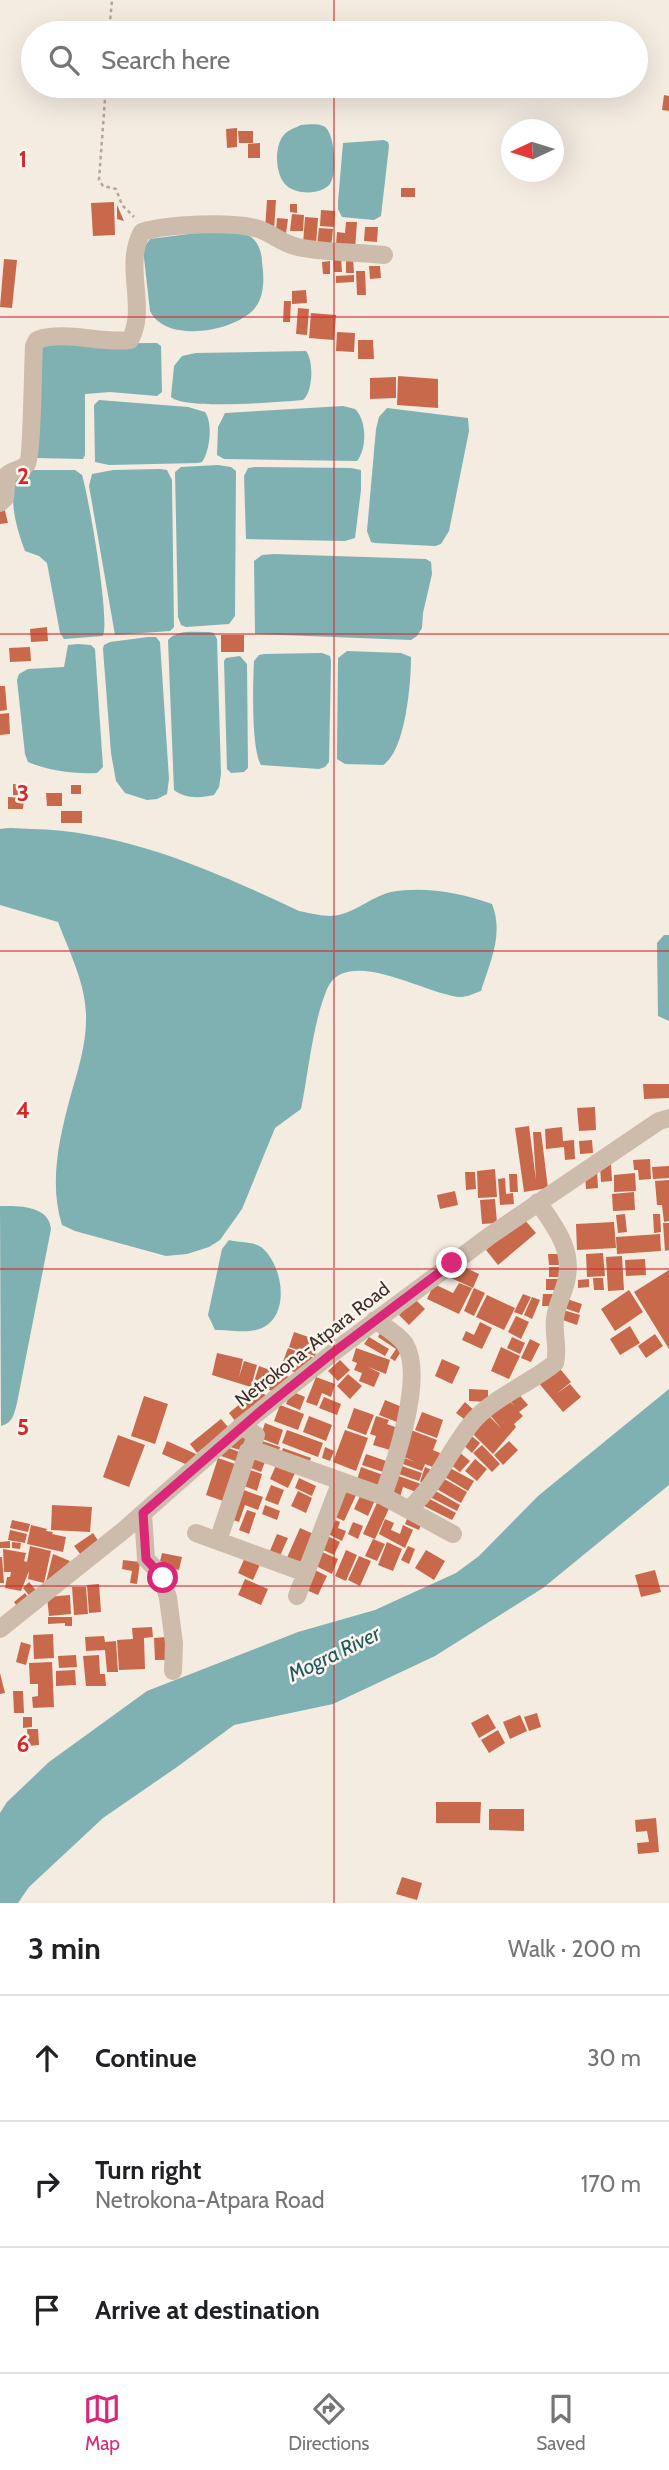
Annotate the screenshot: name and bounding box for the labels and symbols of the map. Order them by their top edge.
north arrow [501,119,564,182]
text: 1 [19,145,27,173]
text: 2 [17,462,29,490]
text: 3 [17,779,29,807]
text: 4 [16,1096,30,1124]
route end [436,1247,467,1278]
street label: Netrokona-Atpara Road [231,1277,394,1412]
text: 5 [17,1413,29,1441]
route start [147,1562,178,1593]
water label: Mogra River [283,1620,385,1687]
text: 6 [17,1730,29,1758]

